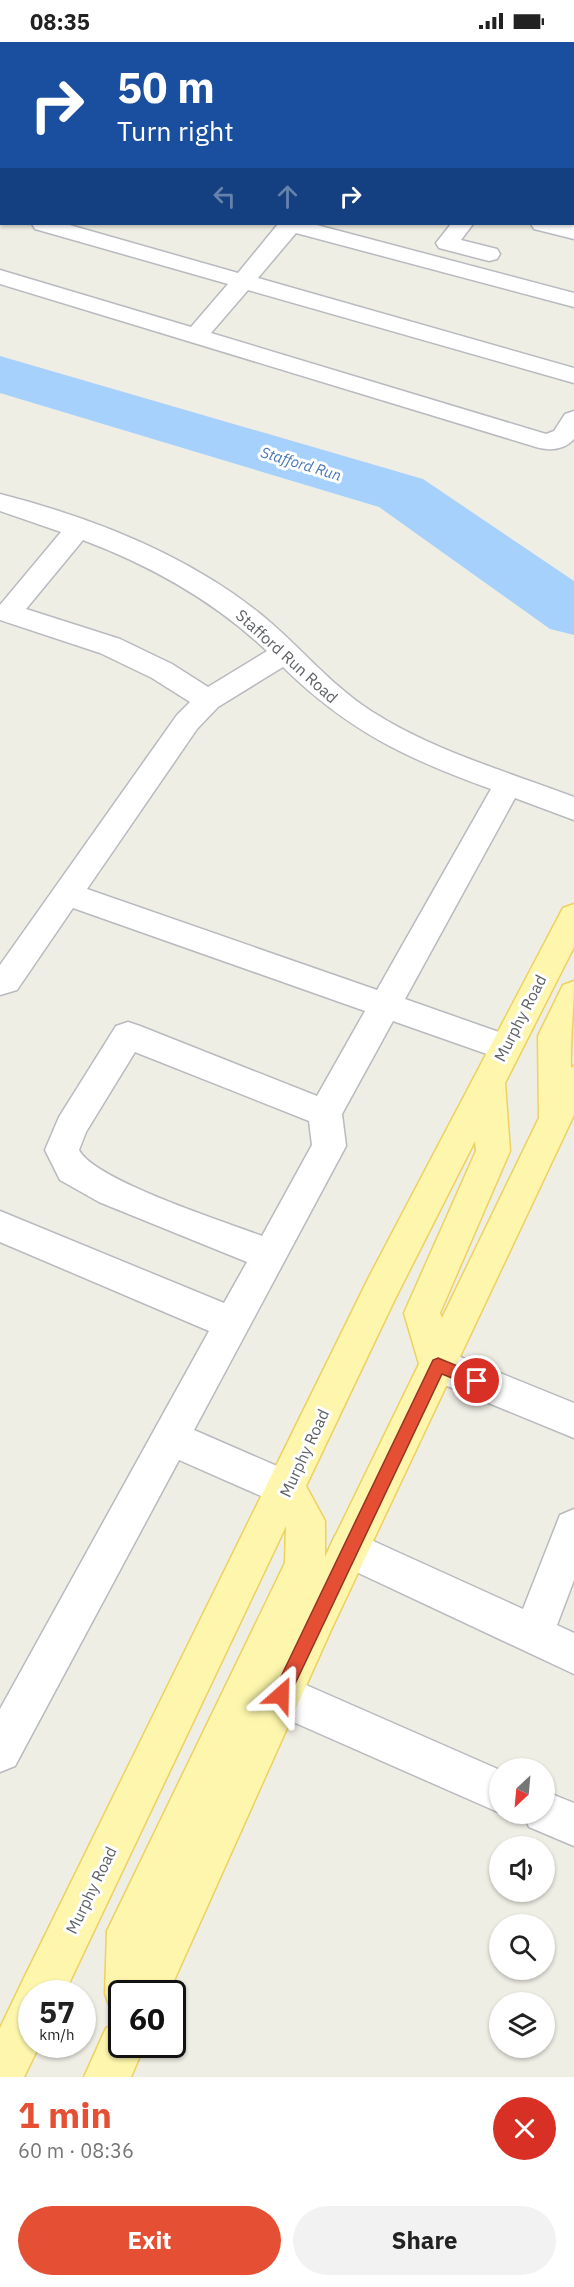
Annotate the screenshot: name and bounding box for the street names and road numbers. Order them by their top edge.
street label: Stafford Run Road [232,605,342,707]
street label: Murphy Road [490,971,550,1065]
street label: Murphy Road [275,1406,333,1500]
street label: Murphy Road [61,1843,121,1937]

